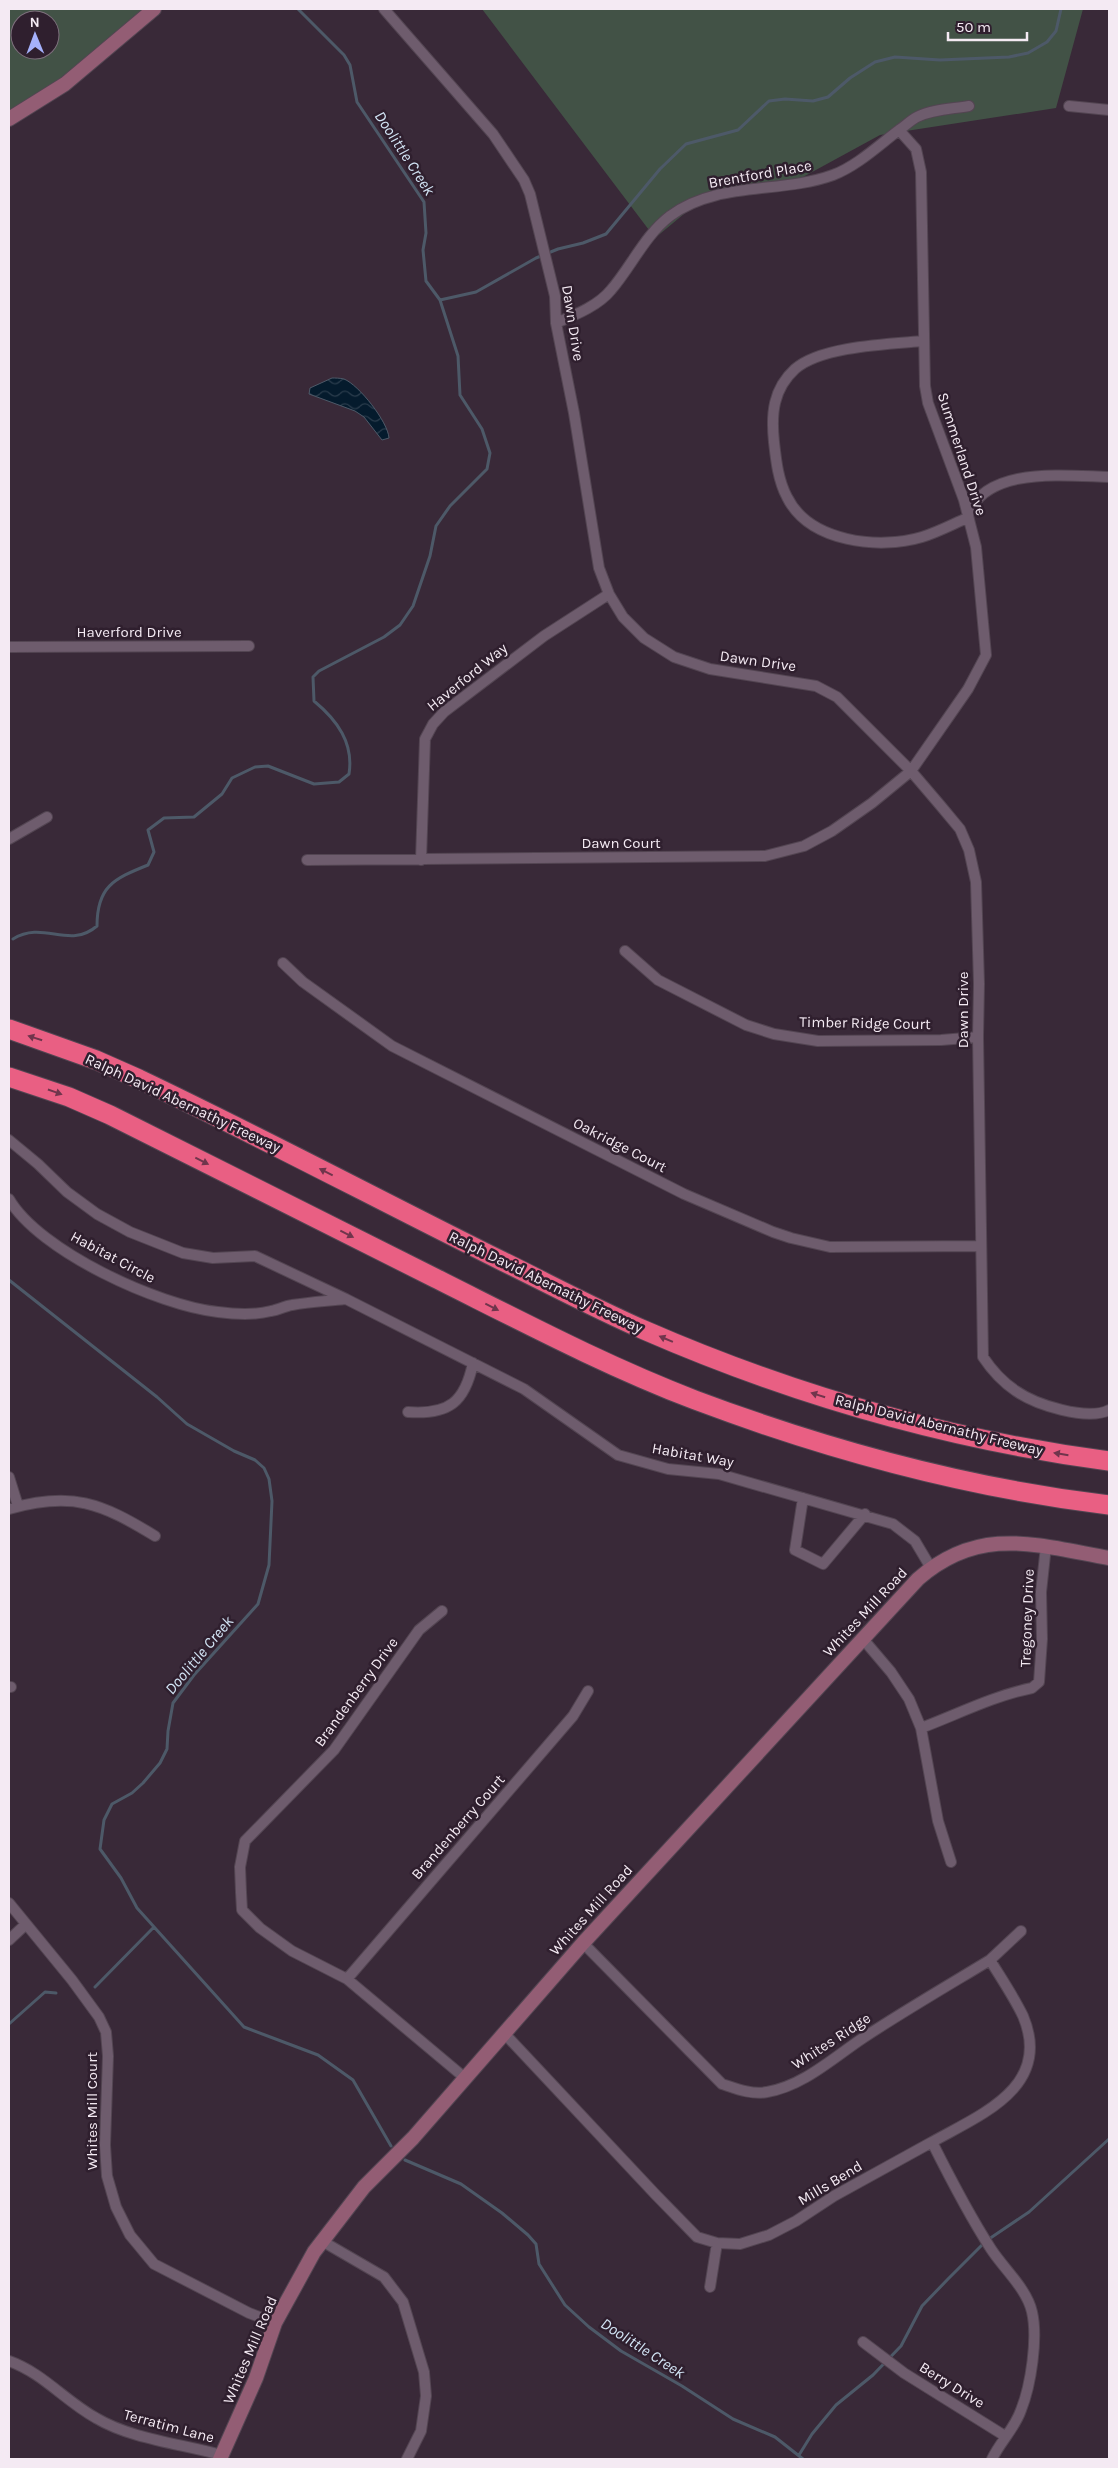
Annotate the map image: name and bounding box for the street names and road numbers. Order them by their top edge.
street label: Brentford Place [707,156,813,192]
street label: Dawn Drive [558,284,588,362]
street label: Summerland Drive [934,390,990,518]
street label: Haverford Drive [76,623,182,641]
street label: Haverford Way [423,639,511,715]
street label: Dawn Drive [719,647,797,675]
street label: Dawn Court [581,834,661,852]
street label: Dawn Drive [954,972,972,1048]
street label: Timber Ridge Court [799,1013,931,1033]
street label: Ralph David Abernathy Freeway [82,1050,284,1156]
street label: Oakridge Court [570,1114,670,1176]
street label: Habitat Circle [68,1227,158,1287]
street label: Ralph David Abernathy Freeway [446,1227,646,1337]
street label: Ralph David Abernathy Freeway [833,1390,1045,1460]
street label: Habitat Way [651,1439,735,1471]
street label: Whites Mill Road [819,1564,911,1660]
street label: Tregoney Drive [1016,1568,1038,1668]
street label: Brandenberry Drive [310,1634,402,1750]
street label: Brandenberry Court [408,1771,509,1883]
street label: Whites Mill Road [546,1861,636,1959]
street label: Whites Ridge [788,2009,874,2073]
street label: Whites Mill Court [83,2051,101,2170]
street label: Mills Bend [795,2157,865,2209]
street label: Whites Mill Road [219,2293,281,2407]
street label: Berry Drive [916,2358,988,2412]
street label: Terratim Lane [122,2405,216,2447]

